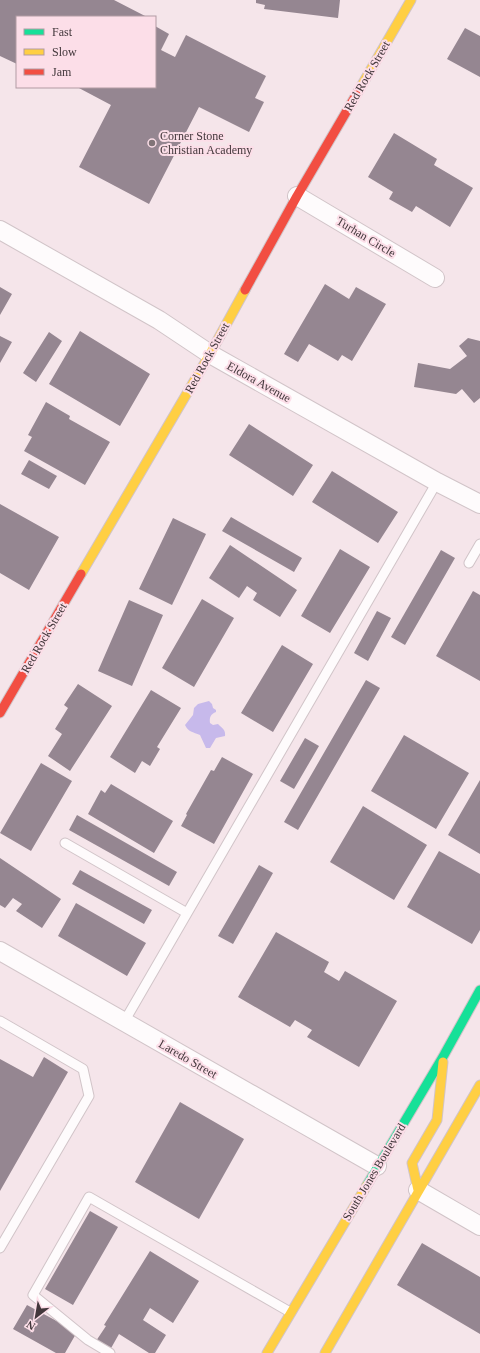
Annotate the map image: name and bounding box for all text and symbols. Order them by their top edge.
legend [16,16,156,88]
text: Fast [52,25,73,39]
street label: Red Rock Street [341,38,393,114]
text: Slow [52,45,77,59]
text: Jam [52,65,72,79]
place label: Corner Stone Christian Academy [160,129,252,157]
marker: Corner Stone Christian Academy [147,138,157,148]
street label: Turhan Circle [334,214,398,260]
street label: Red Rock Street [182,320,233,396]
street label: Eldora Avenue [225,359,293,405]
street label: Red Rock Street [18,600,70,676]
street label: Laredo Street [156,1037,220,1082]
street label: South Jones Boulevard [339,1121,409,1223]
north arrow [16,1297,56,1337]
text: N [24,1318,37,1333]

